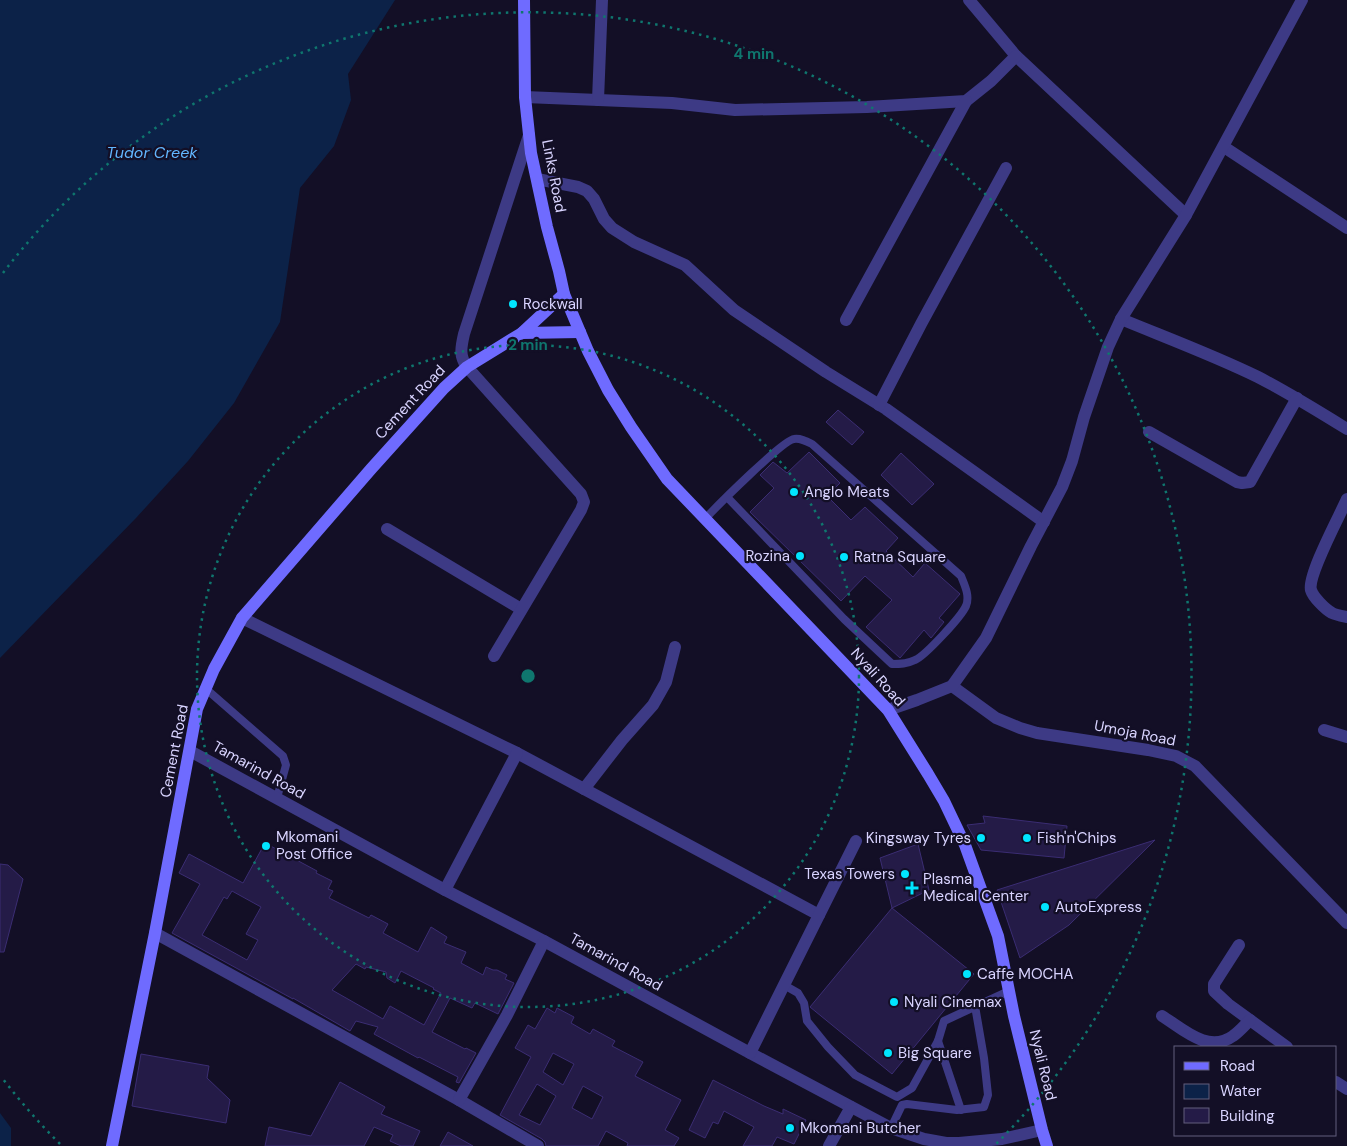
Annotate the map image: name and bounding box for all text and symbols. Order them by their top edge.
text: 4 min [734,44,774,64]
street label: Links Road [537,138,571,214]
water label: Tudor Creek [107,142,198,163]
place label: Rockwall [523,294,583,314]
marker: Rockwall [507,298,519,310]
text: 2 min [508,335,548,355]
street label: Cement Road [370,361,450,443]
place label: Anglo Meats [804,482,890,502]
marker: Anglo Meats [788,486,800,498]
place label: Rozina [745,546,790,566]
place label: Ratna Square [854,547,946,567]
marker: Rozina [794,550,806,562]
marker: Ratna Square [838,551,850,563]
street label: Nyali Road [846,643,910,711]
centre of rings [519,667,537,685]
street label: Cement Road [155,703,193,799]
street label: Umoja Road [1092,715,1178,751]
street label: Tamarind Road [209,736,309,804]
place label: Mkomani Post Office [276,827,353,864]
place label: Kingsway Tyres [866,828,971,848]
place label: Fish'n'Chips [1037,828,1117,848]
marker: Kingsway Tyres [975,832,987,844]
marker: Fish'n'Chips [1021,832,1033,844]
marker: Mkomani Post Office [260,840,272,852]
place label: Texas Towers [804,864,895,884]
marker: Texas Towers [899,868,911,880]
place label: Plasma Medical Center [923,869,1029,906]
marker: Plasma Medical Center [905,881,919,895]
place label: AutoExpress [1055,897,1142,917]
marker: AutoExpress [1039,901,1051,913]
street label: Tamarind Road [566,928,666,996]
place label: Caffe MOCHA [977,964,1074,984]
marker: Caffe MOCHA [961,968,973,980]
place label: Nyali Cinemax [904,992,1002,1012]
marker: Nyali Cinemax [888,996,900,1008]
street label: Nyali Road [1025,1028,1061,1102]
place label: Big Square [898,1043,972,1063]
legend [1174,1046,1337,1136]
marker: Big Square [882,1047,894,1059]
text: Road [1220,1056,1255,1076]
text: Water [1220,1081,1262,1101]
text: Building [1220,1106,1275,1126]
place label: Mkomani Butcher [800,1118,921,1138]
marker: Mkomani Butcher [784,1122,796,1134]

